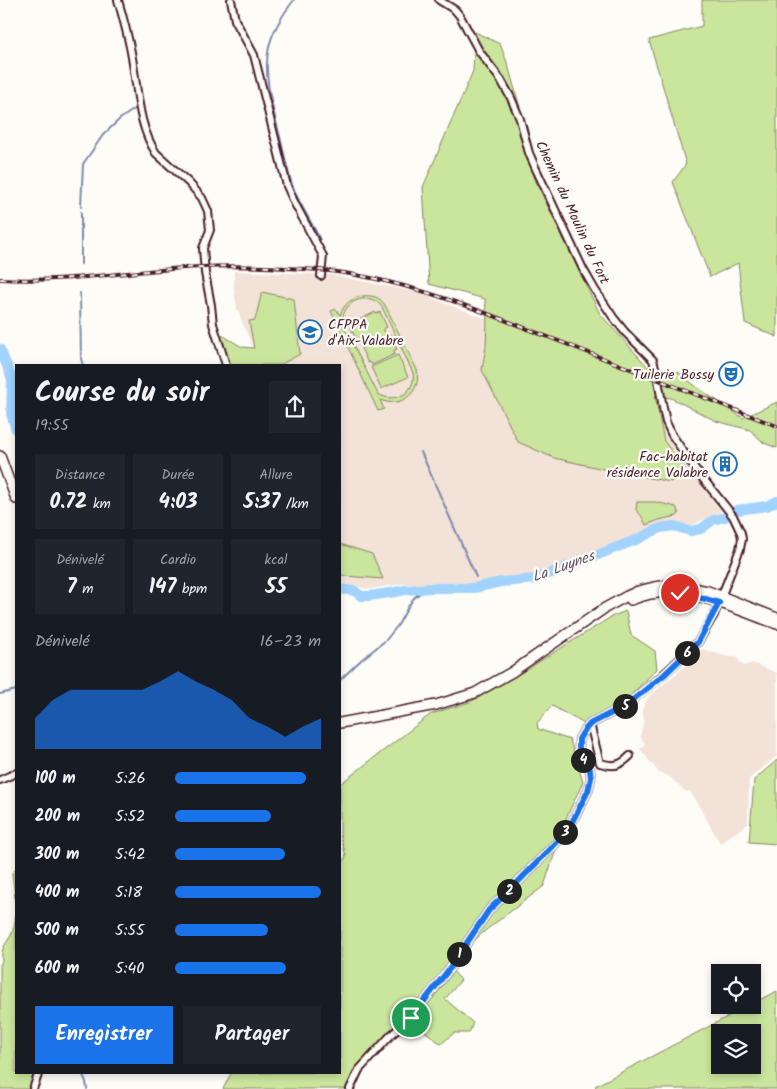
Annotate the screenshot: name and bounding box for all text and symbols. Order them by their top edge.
street label: Chemin du Moulin du Fort [529,137,615,288]
place label: CFPPA d'Aix-Valabre [328,314,404,352]
school or university icon: CFPPA d'Aix-Valabre [297,319,323,345]
theatre icon: Tuilerie Bossy [718,361,744,387]
place label: Tuilerie Bossy [633,364,714,386]
text: Course du soir [35,371,209,416]
button: share [269,381,321,433]
text: 19:55 [35,413,69,438]
place label: Fac-habitat résidence Valabre [607,446,709,484]
building icon: Fac-habitat résidence Valabre [712,451,738,477]
text: Distance [55,464,105,486]
text: Durée [162,464,194,486]
text: Allure [259,464,293,486]
text: 0.72 [49,486,87,519]
text: 4:03 [159,486,197,519]
text: 5:37 [243,486,280,519]
text: km [87,493,111,515]
text: /km [280,493,309,515]
water label: La Luynes [529,544,599,589]
text: Dénivelé [56,549,104,571]
text: Cardio [160,549,196,571]
text: kcal [265,549,287,571]
text: 7 [67,571,77,604]
text: 147 [149,571,176,604]
text: 55 [265,571,287,604]
pin [659,572,701,614]
text: m [77,578,93,600]
text: bpm [176,578,207,600]
icon: check [666,579,694,607]
text: Dénivelé [35,629,90,654]
text: 16–23 m [260,629,321,654]
pin: 6 [674,640,700,666]
text: 6 [684,642,691,664]
pin: 5 [612,694,638,718]
text: 5 [622,695,629,717]
pin: 4 [570,748,596,772]
text: 4 [580,749,587,771]
text: 100 m [35,766,76,791]
text: 5:26 [115,766,146,791]
text: 200 m [35,804,80,829]
text: 5:52 [115,804,145,829]
pin: 3 [552,820,578,844]
text: 3 [562,821,569,843]
text: 300 m [35,842,79,867]
text: 5:42 [115,842,146,867]
pin: 2 [496,878,522,904]
text: 400 m [35,880,79,905]
text: 5:18 [115,880,142,905]
text: 2 [505,880,514,902]
text: 500 m [35,918,79,943]
text: 5:55 [115,918,145,943]
pin: 1 [446,942,472,966]
text: 1 [457,943,462,965]
text: 600 m [35,956,79,981]
text: 5:40 [115,956,144,981]
map controls [711,964,761,1074]
button: locate [711,964,761,1014]
pin [390,997,432,1039]
icon: arrive [397,1004,425,1032]
button: Enregistrer [35,1006,173,1064]
button: Partager [183,1006,321,1064]
button: layers [711,1024,761,1074]

